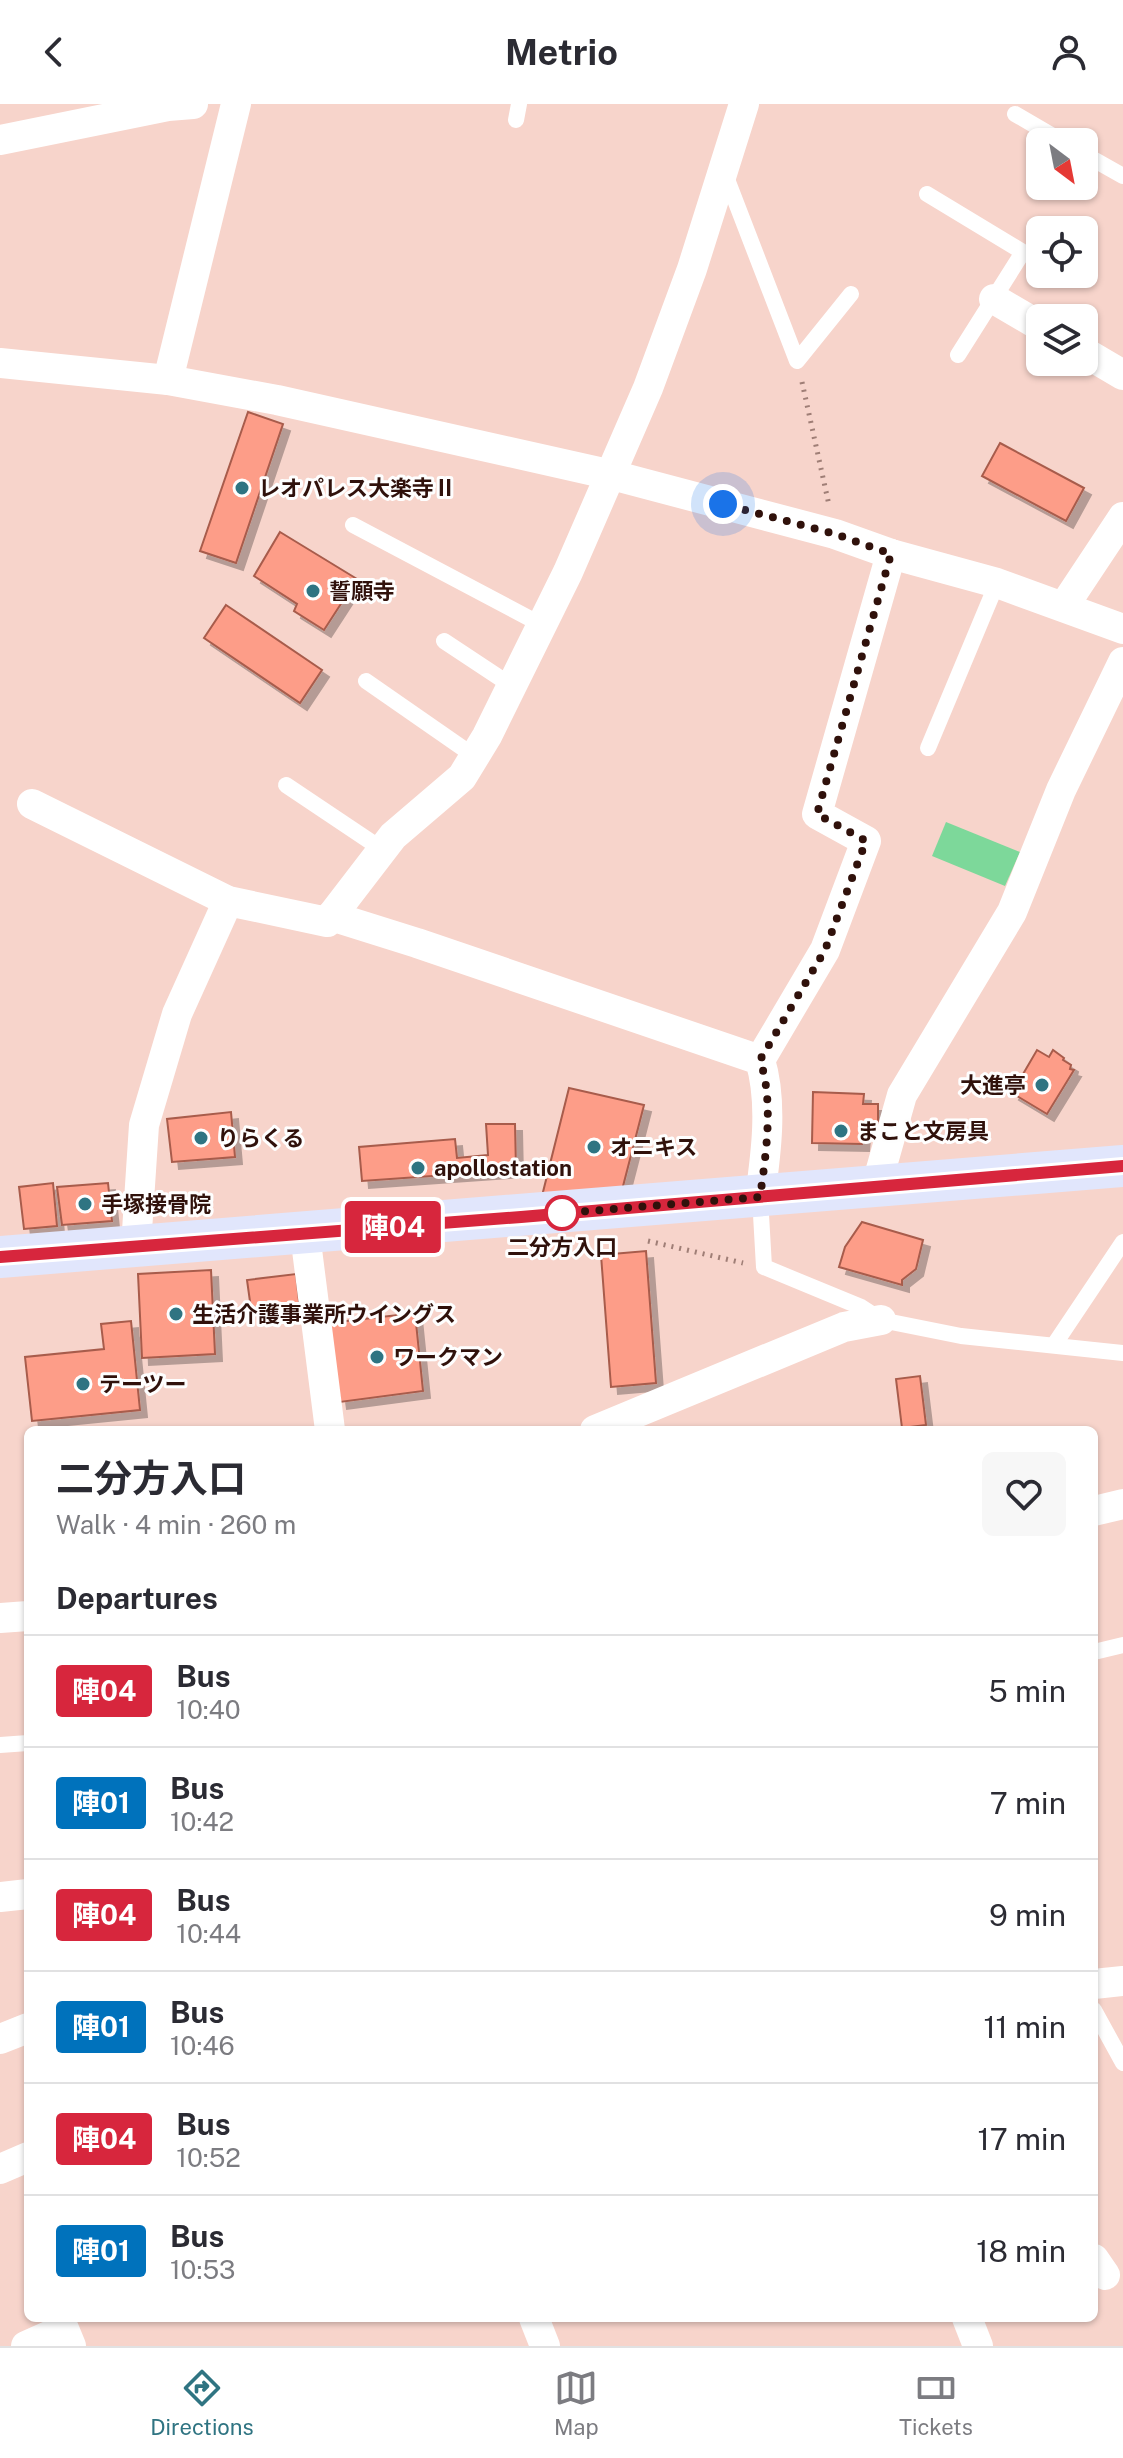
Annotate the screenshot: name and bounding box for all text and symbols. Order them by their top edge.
icon: back [32,30,76,74]
icon: person [1047,30,1091,74]
text: Metrio [505,31,618,73]
north arrow [1026,128,1098,200]
map controls [1026,128,1098,376]
button: locate [1026,216,1098,288]
button: layers [1026,304,1098,376]
place label: レオパレス大楽寺Ⅱ [258,475,456,501]
marker: レオパレス大楽寺Ⅱ [233,479,251,497]
your location [703,484,743,524]
place label: 誓願寺 [329,578,395,604]
marker: 誓願寺 [304,582,322,600]
place label: 大進亭 [960,1072,1026,1098]
marker: 大進亭 [1033,1076,1051,1094]
place label: まこと文房具 [857,1118,989,1144]
marker: まこと文房具 [832,1122,850,1140]
place label: りらくる [217,1125,305,1151]
marker: りらくる [192,1129,210,1147]
place label: オニキス [610,1134,697,1160]
marker: オニキス [585,1138,603,1156]
place label: apollostation [434,1155,572,1181]
marker: apollostation [409,1159,427,1177]
place label: 手塚接骨院 [101,1191,211,1217]
marker: 手塚接骨院 [76,1195,94,1213]
marker: 二分方入口 [545,1196,579,1230]
line badge: 陣04 [347,1201,439,1253]
text: 陣04 [361,1210,425,1243]
place label: 二分方入口 [507,1234,617,1260]
place label: 生活介護事業所ウイングス [192,1301,456,1327]
marker: 生活介護事業所ウイングス [167,1305,185,1323]
place label: ワークマン [393,1344,503,1370]
marker: ワークマン [368,1348,386,1366]
place label: テーツー [99,1371,187,1397]
marker: テーツー [74,1375,92,1393]
button: heart [982,1452,1066,1536]
text: 二分方入口 [56,1456,246,1501]
text: Walk · 4 min · 260 m [56,1509,296,1540]
text: Departures [56,1580,218,1616]
text: Bus [176,1658,231,1694]
text: 5 min [989,1673,1066,1709]
text: 陣04 [72,1674,136,1707]
text: 10:40 [176,1694,241,1725]
text: Bus [170,1770,224,1806]
text: 7 min [990,1785,1066,1821]
text: 陣01 [72,1786,130,1819]
text: 10:42 [170,1806,234,1837]
text: Bus [176,1882,231,1918]
text: 9 min [989,1897,1066,1933]
text: 陣04 [72,1898,136,1931]
text: 10:44 [176,1918,241,1949]
text: Bus [170,1994,224,2030]
text: 11 min [983,2009,1066,2045]
text: 陣01 [72,2010,130,2043]
text: 10:46 [170,2030,235,2061]
text: Bus [176,2106,231,2142]
text: 17 min [978,2121,1066,2157]
text: 陣04 [72,2122,136,2155]
text: 10:52 [176,2142,241,2173]
text: Bus [170,2218,224,2254]
text: 18 min [976,2233,1066,2269]
text: 陣01 [72,2234,130,2267]
text: 10:53 [170,2254,235,2285]
tab: Directions [150,2366,254,2440]
tab: Map [554,2366,599,2440]
tab: Tickets [899,2366,973,2440]

